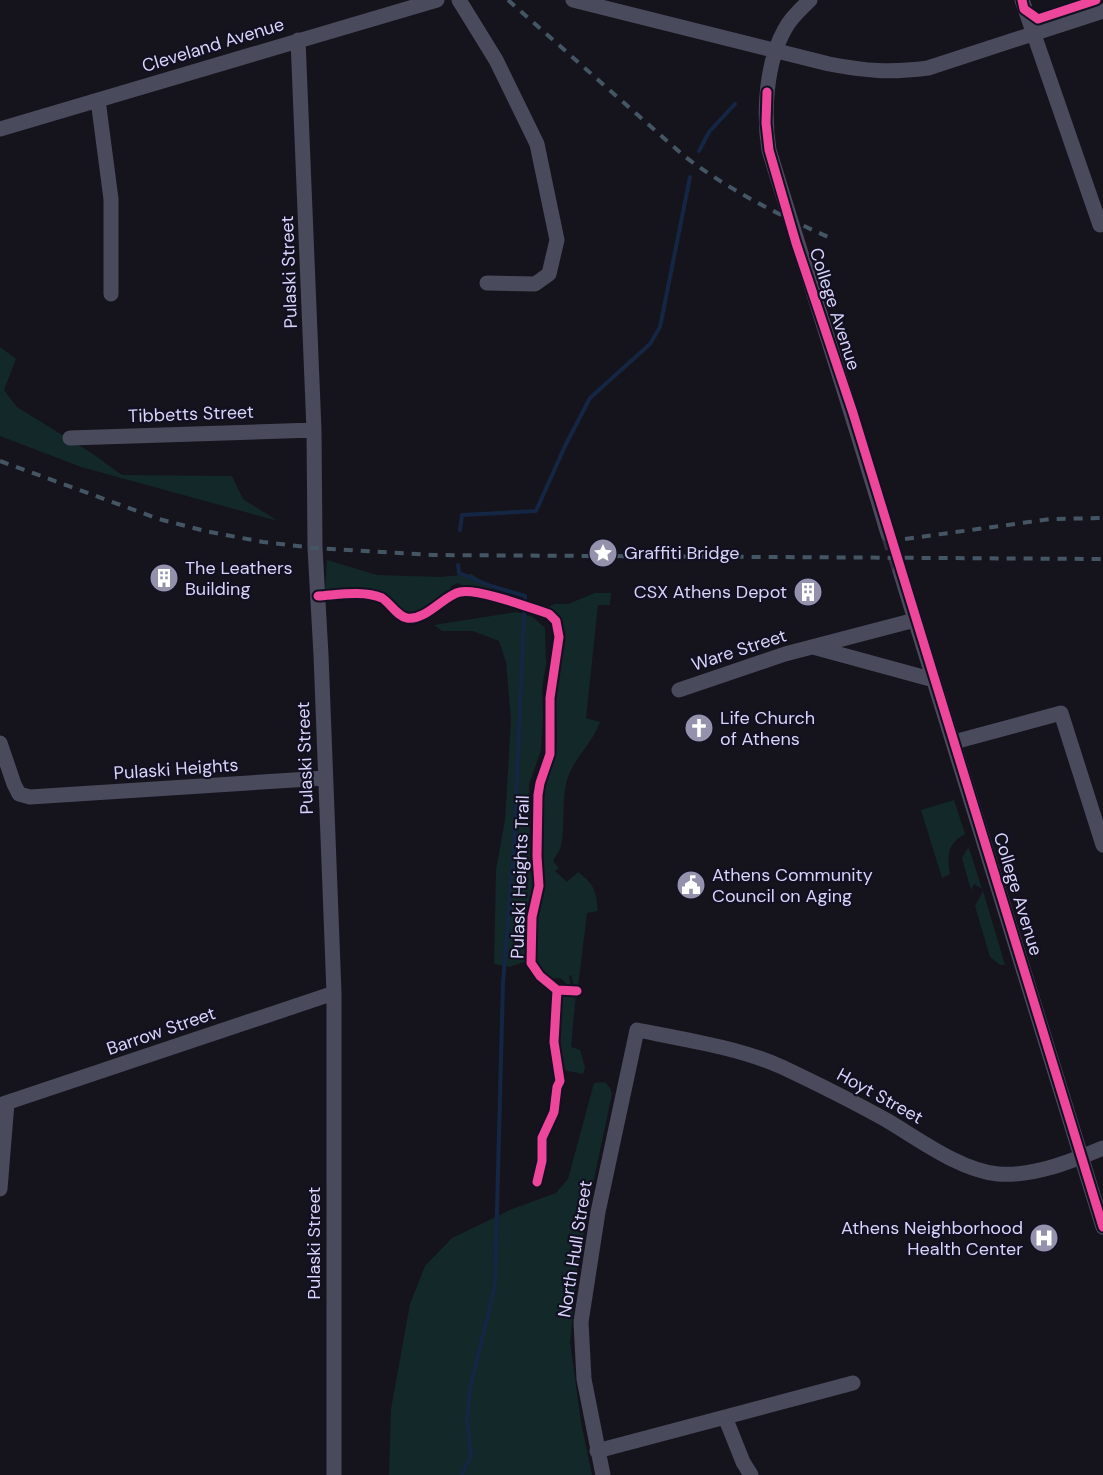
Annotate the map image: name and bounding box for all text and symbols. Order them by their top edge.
street label: Cleveland Avenue [139,12,287,78]
street label: Pulaski Street [275,215,303,329]
street label: College Avenue [804,245,866,373]
street label: Tibbetts Street [128,400,254,428]
place icon: Graffiti Bridge [587,537,619,569]
place label: Graffiti Bridge [624,541,740,565]
place label: The Leathers Building [185,556,293,601]
building icon: The Leathers Building [148,562,180,594]
building icon: CSX Athens Depot [792,576,824,608]
place label: CSX Athens Depot [634,580,787,604]
street label: Ware Street [688,623,790,677]
street label: Pulaski Street [291,701,319,815]
place label: Life Church of Athens [720,706,815,751]
church icon: Life Church of Athens [683,712,715,744]
street label: Pulaski Heights [113,753,239,785]
street label: Pulaski Heights Trail [505,795,535,959]
street label: College Avenue [988,829,1048,959]
place label: Athens Community Council on Aging [712,863,873,908]
public building icon: Athens Community Council on Aging [675,869,707,901]
street label: Barrow Street [103,1001,219,1061]
street label: Hoyt Street [833,1062,927,1130]
street label: North Hull Street [552,1179,598,1319]
street label: Pulaski Street [302,1187,326,1299]
place label: Athens Neighborhood Health Center [841,1216,1023,1261]
hospital icon: Athens Neighborhood Health Center [1028,1222,1060,1254]

